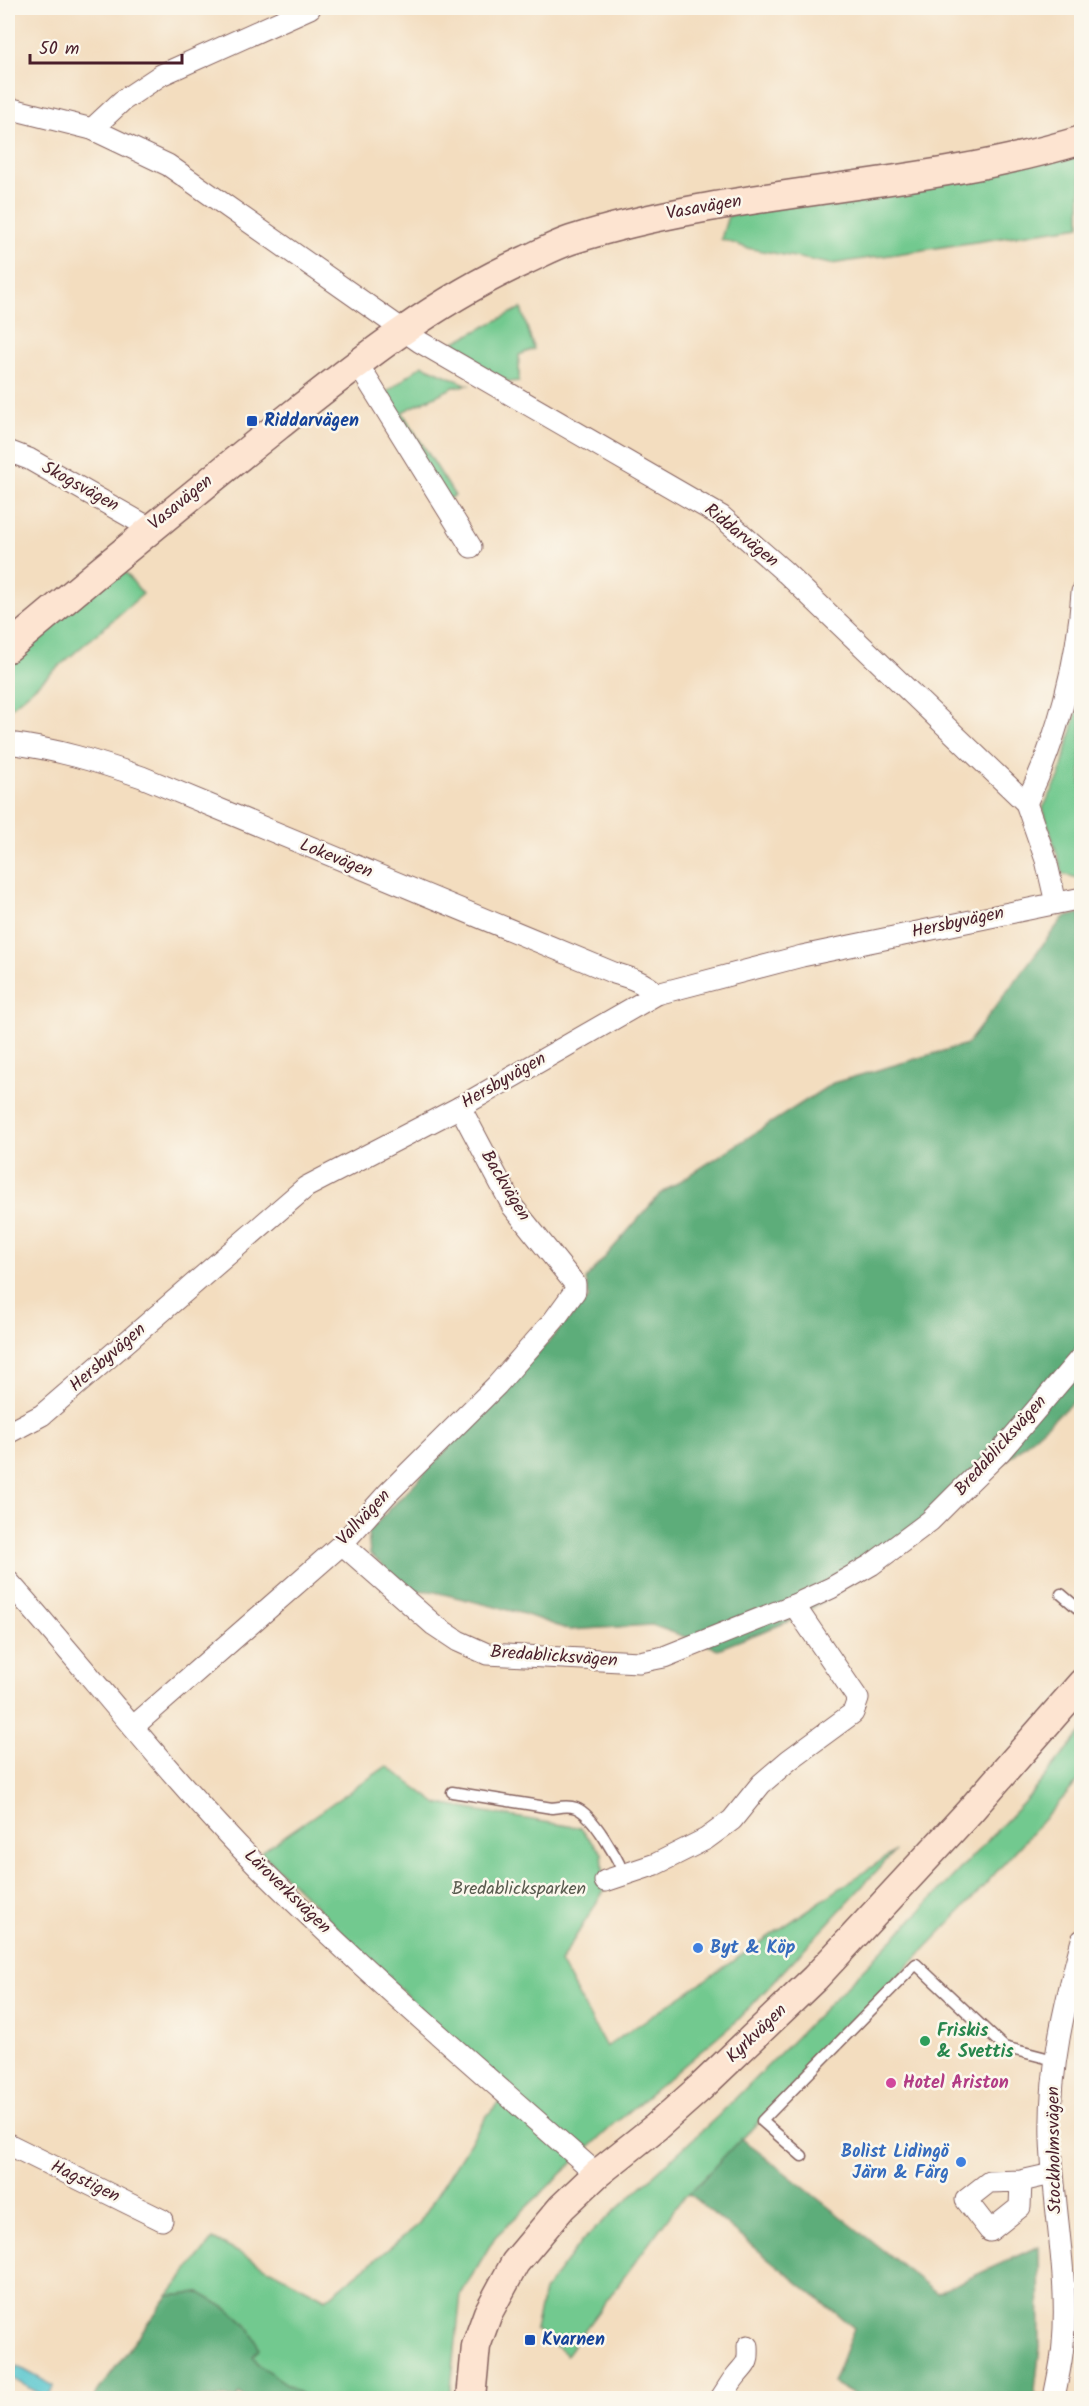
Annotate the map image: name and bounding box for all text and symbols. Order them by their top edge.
scale bar [30,27,182,65]
text: 50 m [39,35,79,64]
street label: Vasavägen [664,187,744,229]
place label: Riddarvägen [264,407,359,436]
marker: Riddarvägen [245,414,259,428]
street label: Skogsvägen [36,454,124,520]
street label: Vasavägen [142,468,220,538]
street label: Riddarvägen [697,497,785,575]
street label: Lokevägen [295,831,377,887]
street label: Hersbyvägen [909,899,1007,947]
street label: Hersbyvägen [456,1045,552,1117]
street label: Backvägen [472,1145,538,1227]
street label: Hersbyvägen [63,1316,153,1400]
street label: Bredablicksvägen [948,1389,1054,1503]
street label: Vallvägen [330,1483,398,1553]
street label: Bredablicksvägen [489,1638,619,1676]
street label: Läroverksvägen [236,1842,338,1942]
park label: Bredablicksparken [452,1875,586,1904]
place label: Byt & Köp [710,1934,796,1963]
marker: Byt & Köp [691,1941,705,1955]
street label: Kyrkvägen [720,1997,794,2071]
place label: Friskis & Svettis [937,2017,1014,2067]
marker: Friskis & Svettis [918,2034,932,2048]
place label: Hotel Ariston [903,2069,1009,2098]
marker: Hotel Ariston [884,2076,898,2090]
street label: Stockholmsvägen [1039,2086,1071,2214]
place label: Bolist Lidingö Järn & Färg [841,2138,950,2188]
street label: Hagstigen [45,2153,125,2211]
marker: Bolist Lidingö Järn & Färg [954,2155,968,2169]
place label: Kvarnen [542,2326,605,2355]
marker: Kvarnen [523,2333,537,2347]

